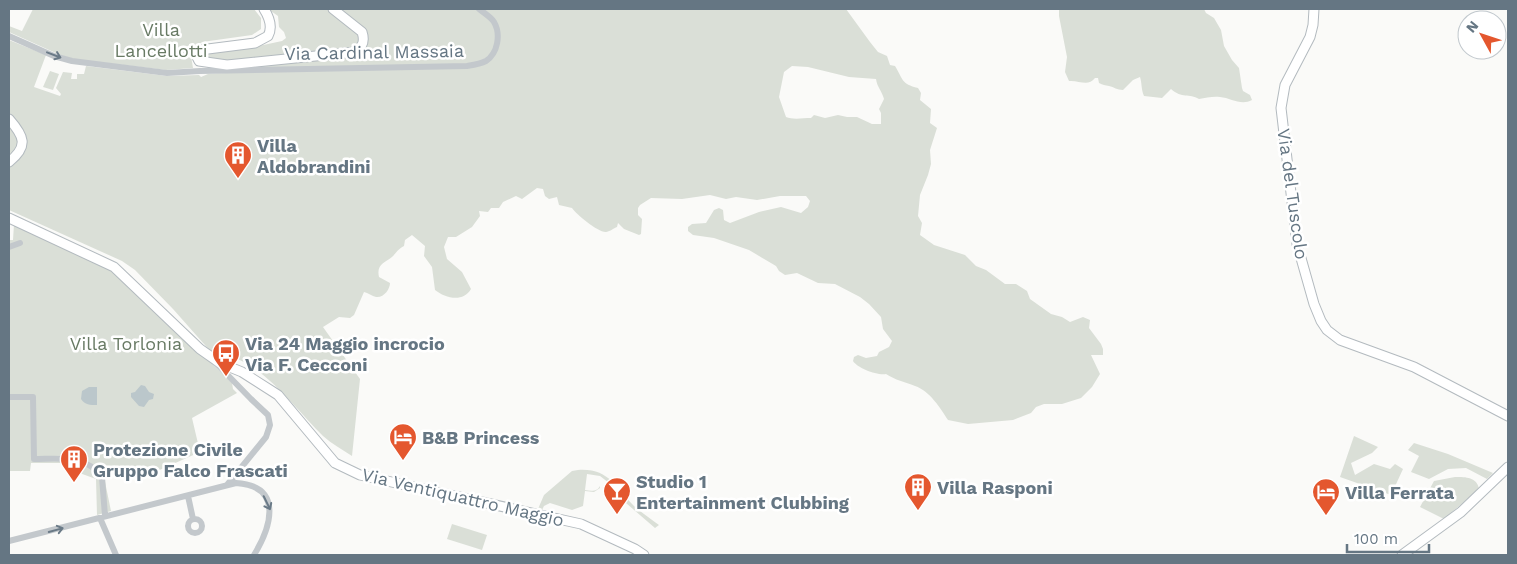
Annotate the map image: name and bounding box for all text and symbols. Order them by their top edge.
north arrow [1457,10,1507,60]
text: N [1463,18,1482,36]
park label: Villa Lancellotti [115,19,207,61]
street label: Via Cardinal Massaia [284,40,464,64]
one-way arrow [45,51,61,60]
street label: Via del Tuscolo [1273,127,1313,261]
place label: Villa Aldobrandini [257,135,371,177]
building icon: Villa Aldobrandini [223,140,253,179]
park label: Villa Torlonia [70,333,182,354]
place label: Via 24 Maggio incrocio Via F. Cecconi [245,333,445,375]
bus stop icon: Via 24 Maggio incrocio Via F. Cecconi [211,338,241,377]
hotel icon: B&B Princess [388,422,418,461]
place label: B&B Princess [422,427,540,448]
place label: Protezione Civile Gruppo Falco Frascati [93,439,288,481]
building icon: Protezione Civile Gruppo Falco Frascati [59,444,89,483]
street label: Via Ventiquattro Maggio [360,464,566,530]
place label: Studio 1 Entertainment Clubbing [636,471,850,513]
building icon: Villa Rasponi [903,472,933,511]
bar icon: Studio 1 Entertainment Clubbing [602,476,632,515]
place label: Villa Rasponi [937,477,1053,498]
hotel icon: Villa Ferrata [1311,477,1341,516]
place label: Villa Ferrata [1345,482,1455,503]
one-way arrow [262,495,272,510]
scale bar [1347,522,1430,554]
one-way arrow [48,525,64,534]
text: 100 m [1354,530,1398,548]

